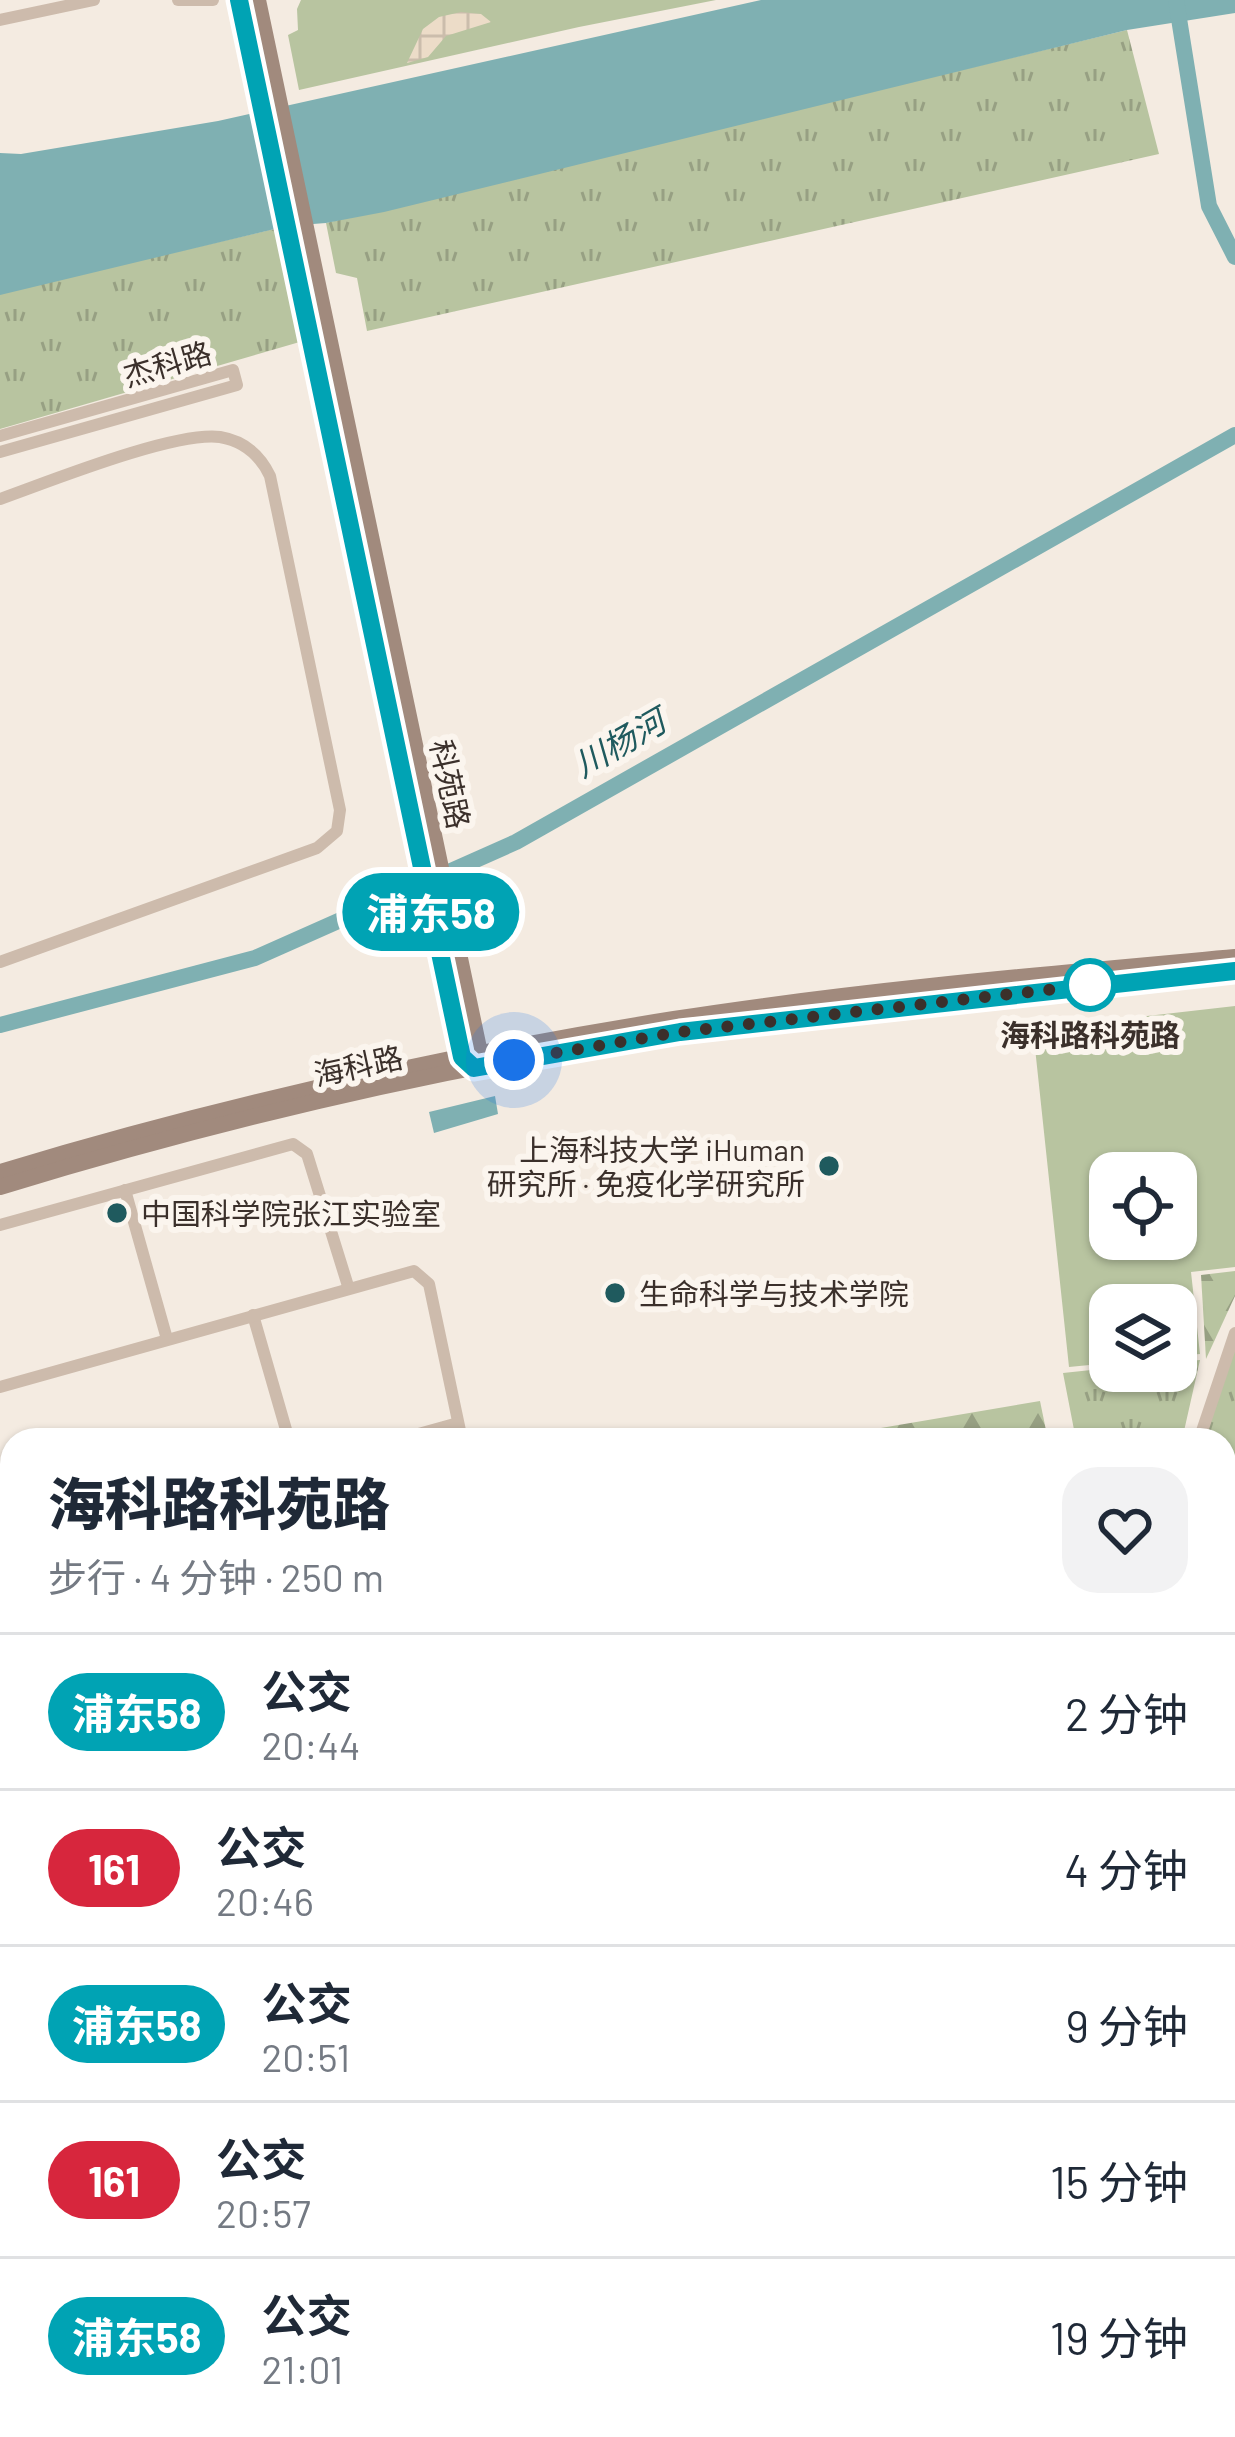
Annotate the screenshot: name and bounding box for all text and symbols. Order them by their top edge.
street label: 杰科路 [119,333,215,393]
water label: 川杨河 [566,697,677,784]
street label: 科苑路 [424,736,478,832]
line badge: 浦东58 [347,873,515,951]
text: 浦东58 [366,887,496,937]
marker: 海科路科苑路 [1065,960,1115,1010]
place label: 海科路科苑路 [1000,1016,1180,1052]
your location [484,1030,544,1090]
street label: 海科路 [310,1038,406,1092]
place label: 上海科技大学 iHuman 研究所 · 免疫化学研究所 [487,1131,805,1201]
map controls [1089,1152,1197,1392]
button: locate [1089,1152,1197,1260]
marker: 上海科技大学 iHuman 研究所 · 免疫化学研究所 [816,1153,842,1179]
place label: 中国科学院张江实验室 [141,1195,441,1231]
marker: 中国科学院张江实验室 [104,1200,130,1226]
place label: 生命科学与技术学院 [639,1275,909,1311]
marker: 生命科学与技术学院 [602,1280,628,1306]
button: layers [1089,1284,1197,1392]
button: heart [1062,1467,1188,1593]
text: 海科路科苑路 [48,1468,390,1536]
text: 步行 · 4 分钟 · 250 m [48,1553,384,1600]
text: 公交 [261,1663,351,1717]
text: 2 分钟 [1065,1686,1188,1740]
text: 浦东58 [72,1687,201,1737]
text: 20:44 [261,1721,361,1768]
text: 公交 [216,1819,306,1873]
text: 4 分钟 [1064,1842,1188,1896]
text: 161 [88,1843,140,1893]
text: 20:46 [216,1877,314,1924]
text: 公交 [261,1975,351,2029]
text: 9 分钟 [1066,1998,1188,2052]
text: 浦东58 [72,1999,201,2049]
text: 20:51 [261,2033,350,2080]
text: 公交 [216,2131,306,2185]
text: 15 分钟 [1050,2154,1188,2208]
text: 161 [88,2155,140,2205]
text: 20:57 [216,2189,311,2236]
text: 公交 [261,2287,351,2341]
text: 19 分钟 [1050,2310,1188,2364]
text: 浦东58 [72,2311,201,2361]
text: 21:01 [261,2345,343,2392]

